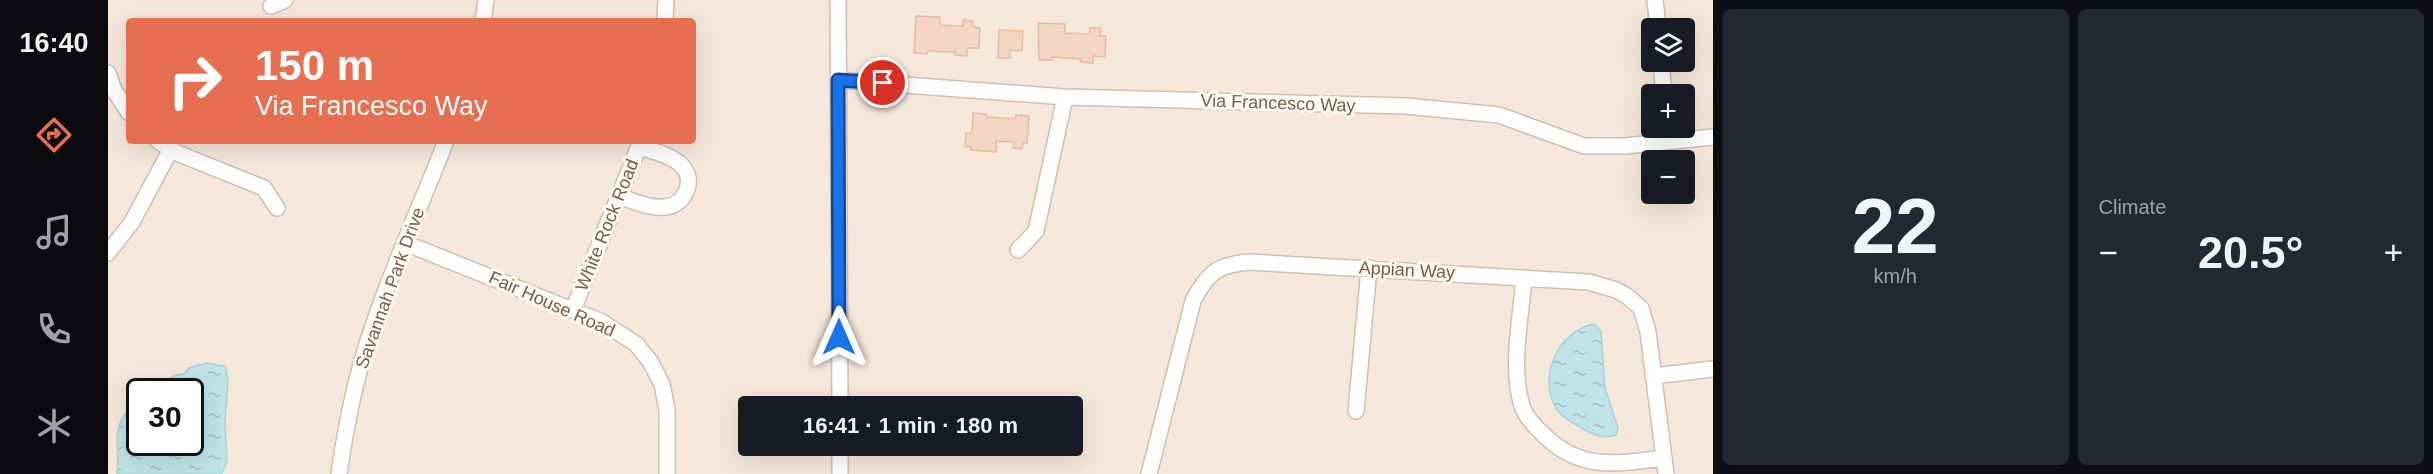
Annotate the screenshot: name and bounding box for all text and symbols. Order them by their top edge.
map controls [1641,18,1695,204]
button: layers [1641,18,1695,72]
text: 16:40 [19,28,89,58]
icon: right [156,42,234,120]
text: 150 m [255,42,374,89]
pin [857,57,908,108]
icon: arrive [866,66,899,99]
button: + [1641,84,1695,138]
street label: Via Francesco Way [1200,90,1356,116]
text: Via Francesco Way [255,91,488,121]
icon: directions [33,114,75,156]
button: − [1641,150,1695,204]
street label: White Rock Road [571,156,643,294]
text: 22 [1852,182,1939,270]
text: Climate [2099,196,2166,218]
street label: Savannah Park Drive [352,205,428,371]
icon: music [33,211,75,253]
text: 20.5° [2198,227,2304,278]
text: − [2099,234,2118,271]
text: + [2384,234,2403,271]
street label: Appian Way [1358,257,1456,283]
text: km/h [1874,265,1917,287]
street label: Fair House Road [486,267,618,341]
position arrow [807,305,871,369]
icon: phone [33,308,75,350]
speed limit sign: 30 [126,378,204,456]
icon: climate [33,405,75,447]
text: 16:41 · 1 min · 180 m [803,413,1018,438]

